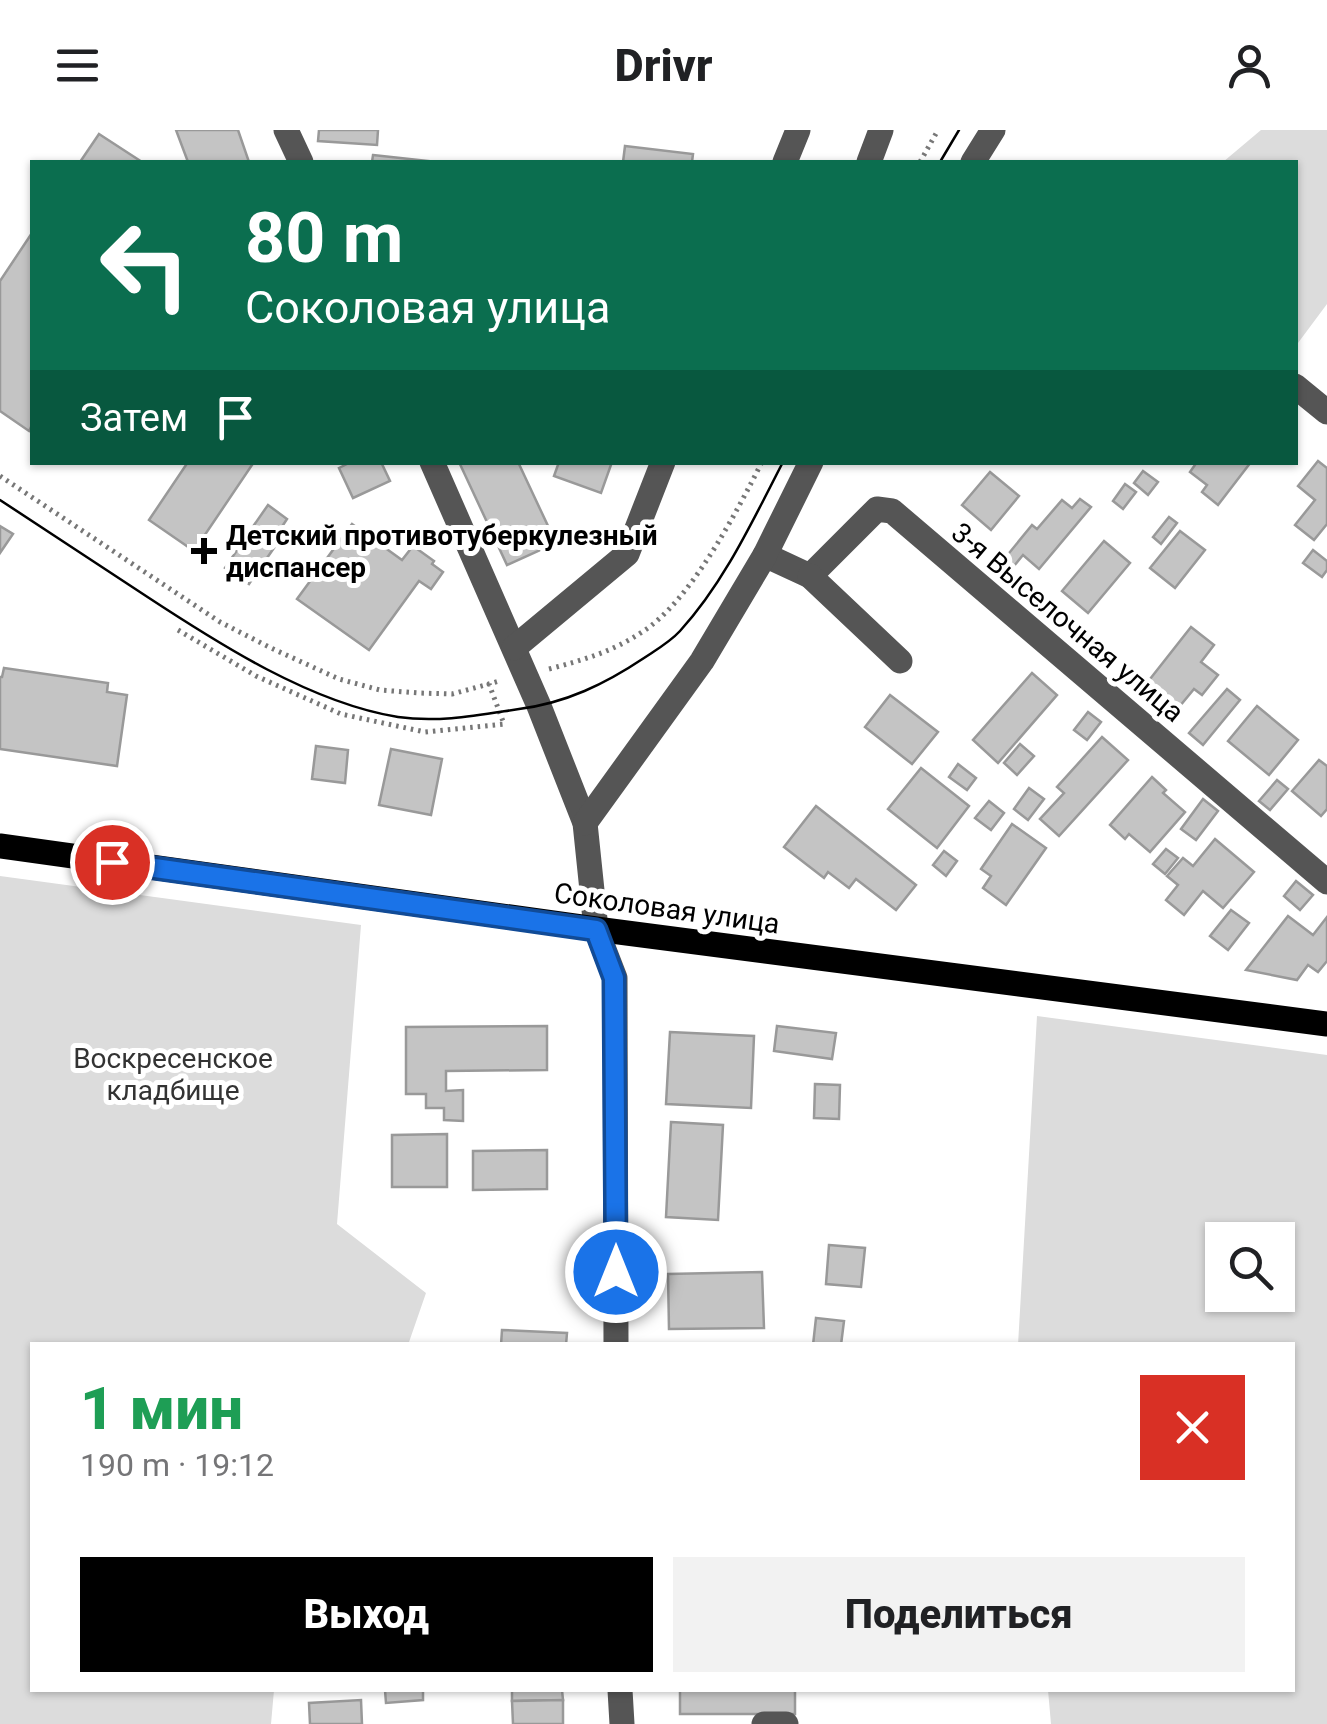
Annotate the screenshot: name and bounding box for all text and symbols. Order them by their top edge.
icon: menu [50,38,105,93]
icon: person [1222,38,1277,93]
text: Drivr [615,39,712,92]
text: 80 m [245,197,403,279]
icon: left [80,200,210,330]
text: Соколовая улица [245,281,610,334]
icon: arrive [208,390,263,445]
text: Затем [80,396,188,440]
street label: 3-я Выселочная улица [945,516,1190,729]
place label: Детский противотуберкулезный диспансер [226,519,658,584]
marker: Детский противотуберкулезный диспансер [191,538,217,564]
pin [70,820,155,905]
icon: arrive [85,835,140,890]
street label: Соколовая улица [552,876,782,941]
park label: Воскресенское кладбище [73,1042,273,1107]
position arrow [564,1220,668,1324]
map controls [1205,1222,1295,1312]
button: search [1205,1222,1295,1312]
text: 1 мин [80,1373,243,1444]
button: close [1140,1375,1245,1480]
text: 190 m · 19:12 [80,1446,274,1484]
button: Выход [80,1557,653,1672]
button: Поделиться [673,1557,1245,1672]

